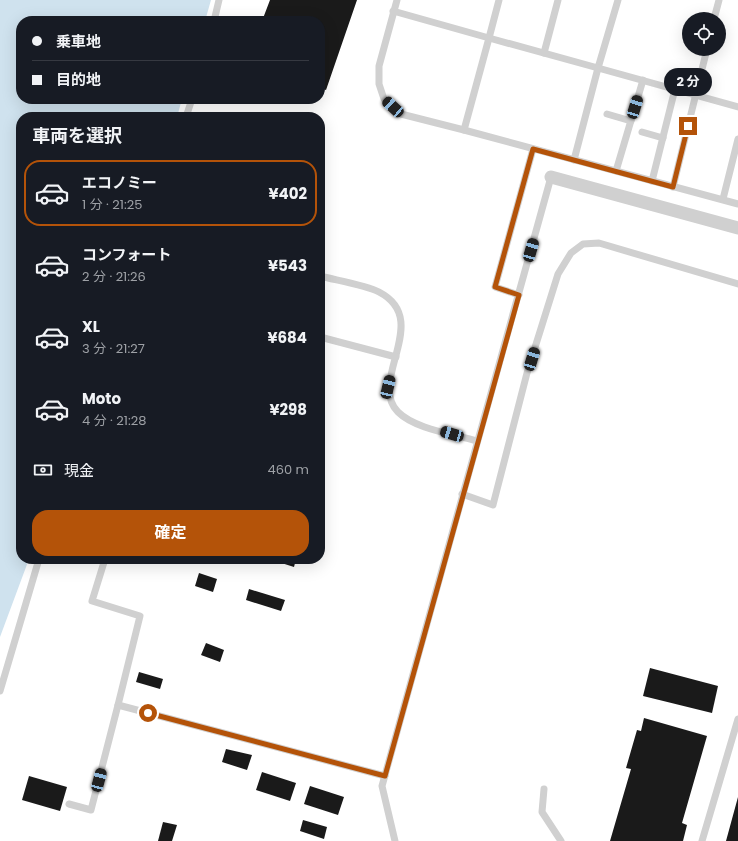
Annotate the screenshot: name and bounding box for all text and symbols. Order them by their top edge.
map controls [682,12,726,56]
button: locate [682,12,726,56]
text: 乗車地 [56,31,101,52]
callout: 2 分 [664,68,712,96]
text: 目的地 [56,69,101,90]
text: 2 分 [676,72,700,91]
car [626,94,644,120]
car [380,95,406,119]
route end [679,117,697,135]
text: 車両を選択 [32,123,122,148]
text: エコノミー [82,172,157,193]
icon: car [34,175,70,211]
text: ¥402 [268,183,307,204]
text: 1 分 · 21:25 [82,195,142,214]
car [522,237,540,263]
text: コンフォート [82,244,172,265]
icon: car [34,247,70,283]
text: ¥543 [268,255,307,276]
text: 2 分 · 21:26 [82,267,146,286]
text: XL [82,316,100,337]
icon: car [34,319,70,355]
text: ¥684 [268,327,307,348]
text: 3 分 · 21:27 [82,339,145,358]
car [523,346,541,372]
car [379,374,397,400]
text: Moto [82,388,121,409]
icon: car [34,391,70,427]
text: ¥298 [269,399,307,420]
text: 4 分 · 21:28 [82,411,146,430]
car [439,425,465,443]
icon: cash [32,459,54,481]
text: 現金 [64,460,94,481]
text: 460 m [268,460,309,479]
button: 確定 [32,510,309,556]
route start [139,704,157,722]
car [90,767,108,793]

